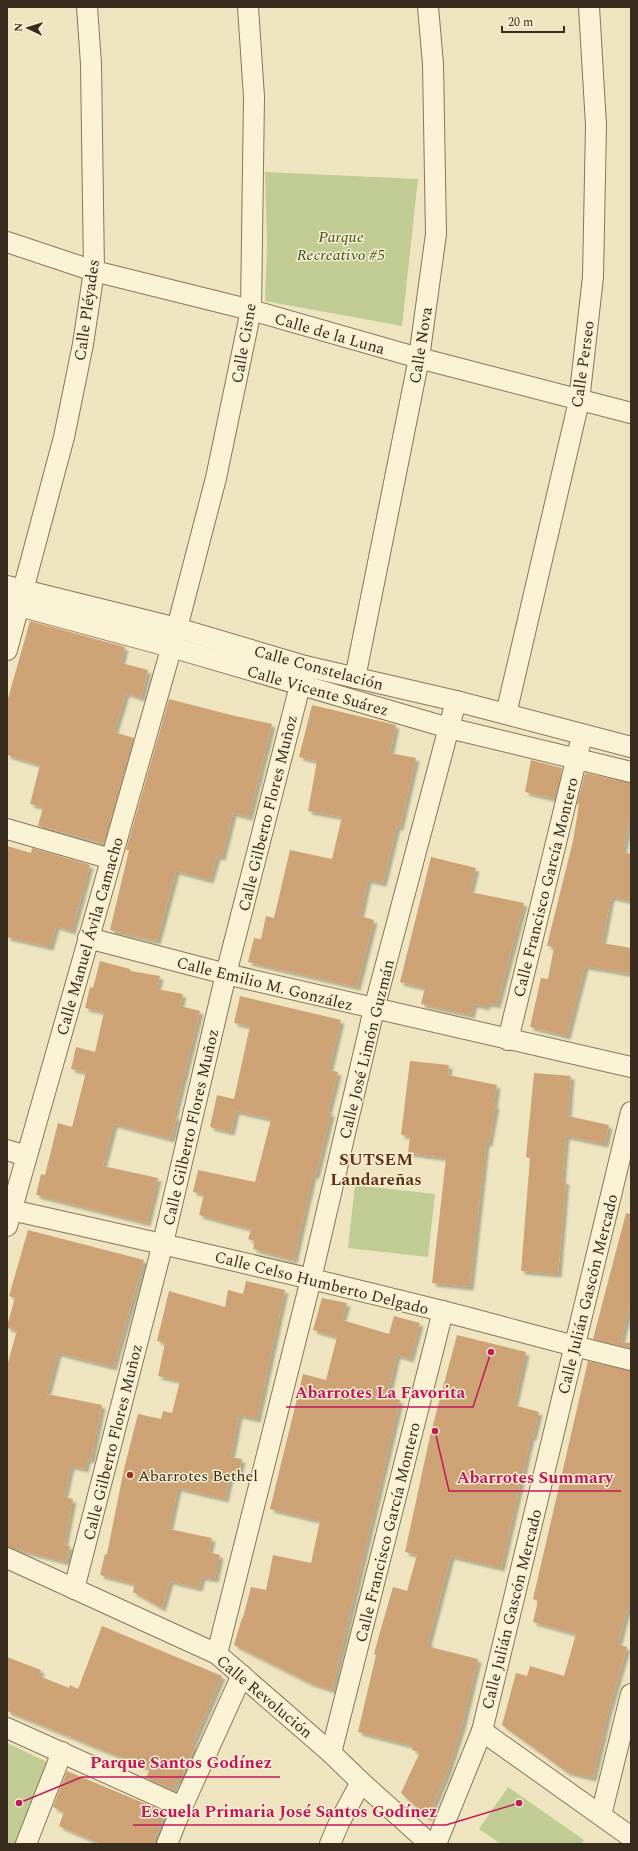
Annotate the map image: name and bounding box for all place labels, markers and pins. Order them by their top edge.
callout: Abarrotes La Favorita [286,1378,473,1407]
callout: Abarrotes Summary [449,1462,621,1491]
place label: Abarrotes Bethel [138,1464,258,1488]
marker: Abarrotes Bethel [125,1470,135,1480]
callout: Parque Santos Godínez [82,1748,280,1777]
callout: Escuela Primaria José Santos Godínez [133,1796,446,1825]

